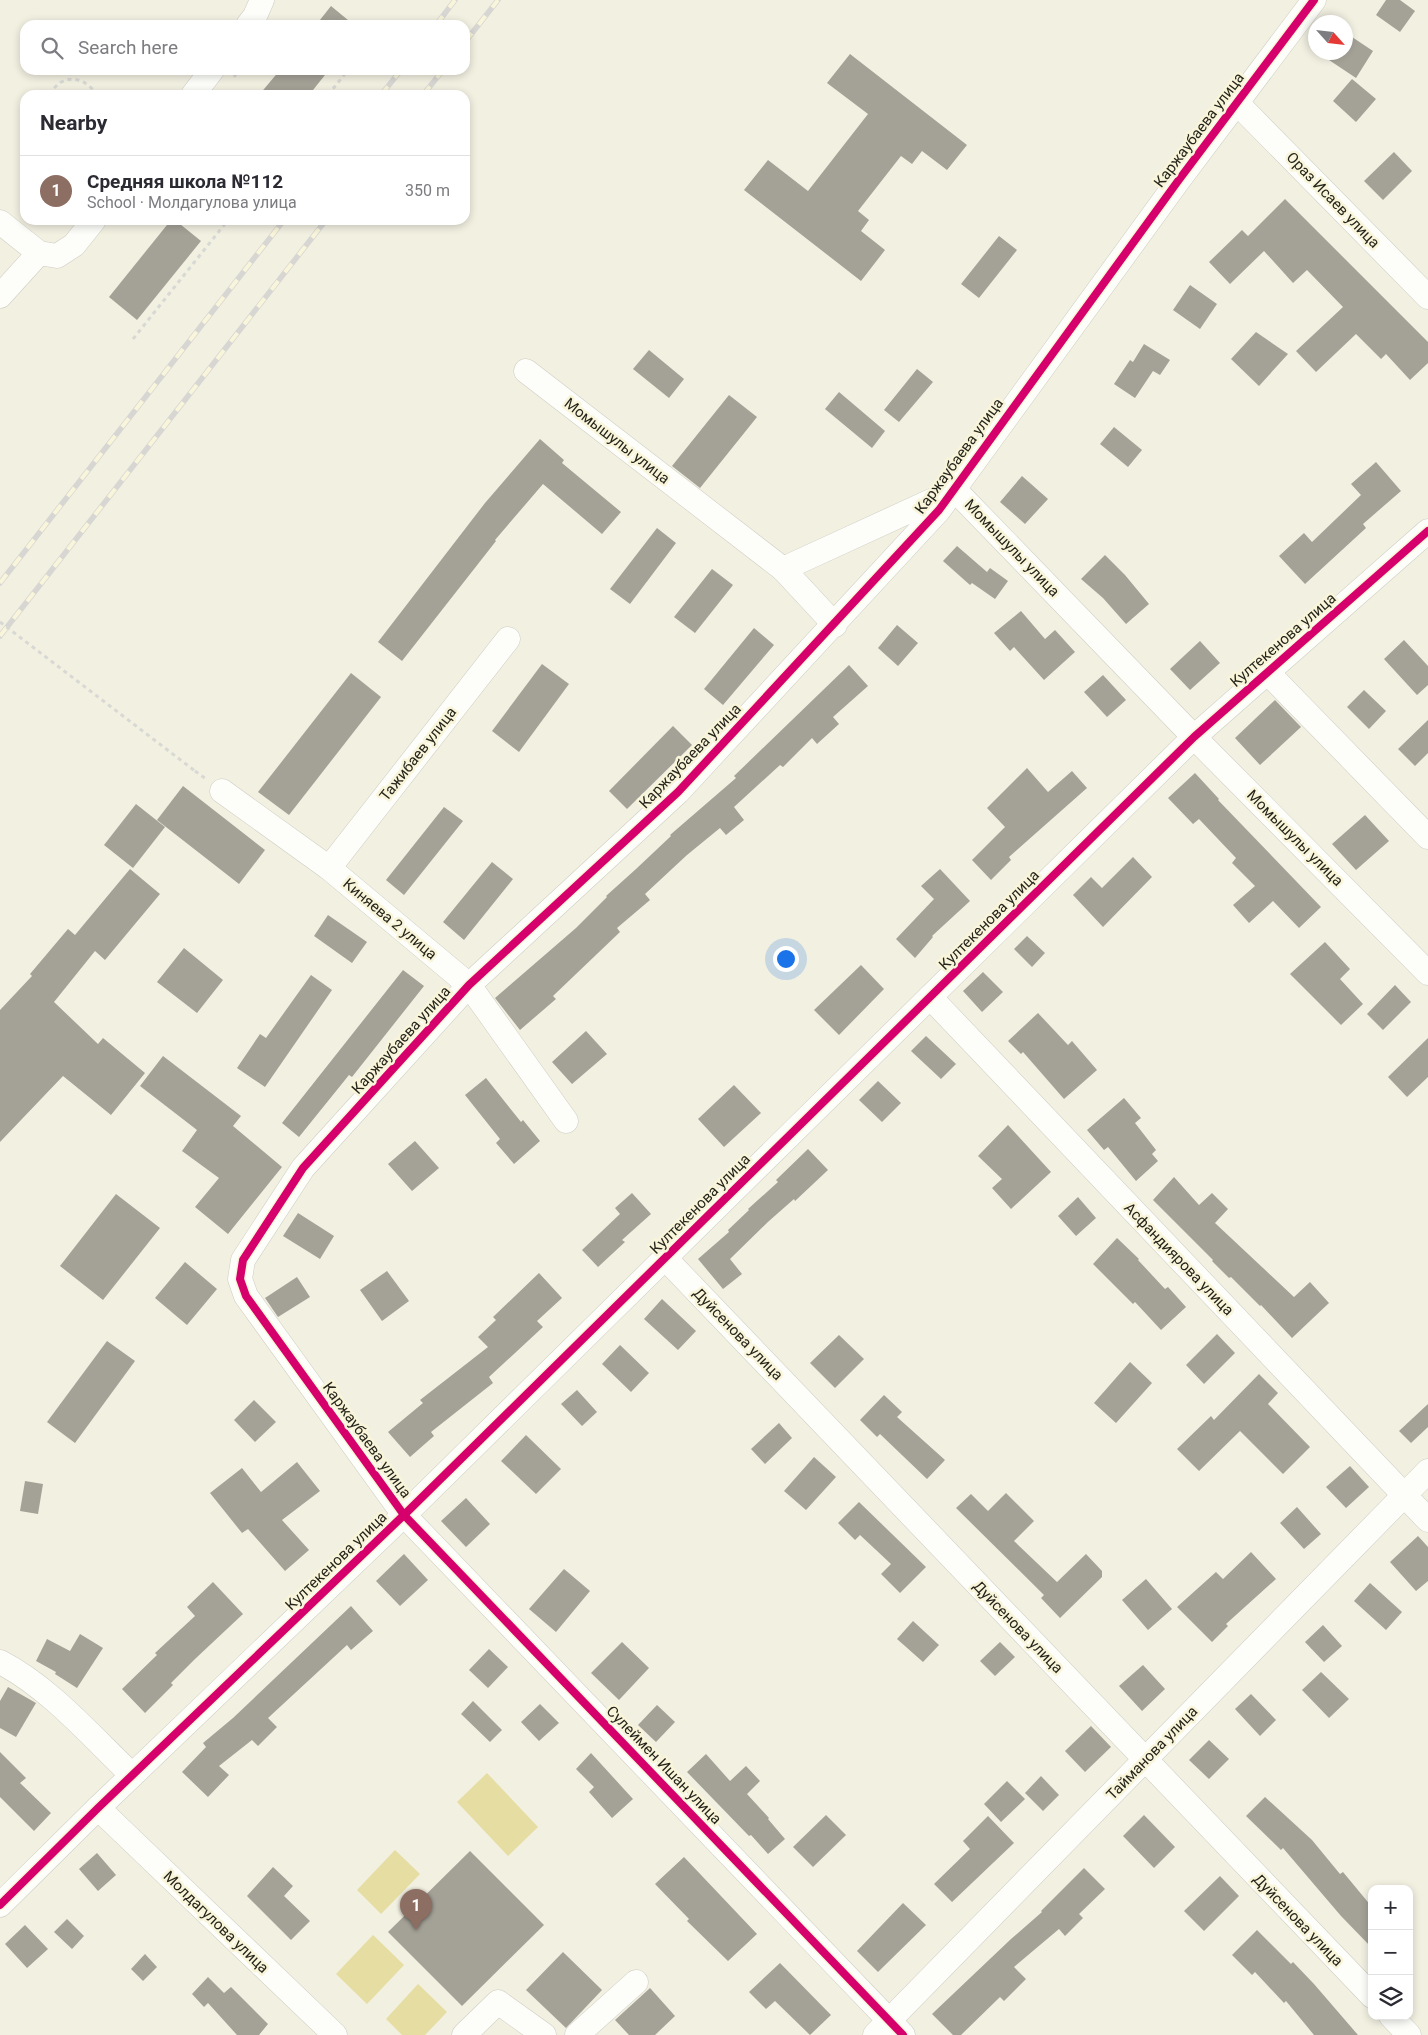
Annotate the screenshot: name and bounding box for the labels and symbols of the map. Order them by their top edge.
north arrow [1308,15,1353,60]
street label: Каржаубаева улица [1150,69,1248,191]
street label: Ораз Исаев улица [1283,148,1383,252]
street label: Момышулы улица [561,394,673,488]
street label: Каржаубаева улица [911,395,1007,517]
street label: Момышулы улица [961,496,1063,600]
street label: Култекенова улица [1226,589,1340,691]
street label: Каржаубаева улица [635,700,745,812]
street label: Тажибаев улица [376,703,460,805]
street label: Момышулы улица [1243,786,1347,890]
street label: Култекенова улица [935,866,1043,974]
street label: Киняева 2 улица [339,875,441,963]
your location [773,946,799,972]
street label: Каржаубаева улица [348,982,454,1098]
street label: Култекенова улица [646,1150,754,1258]
street label: Асфандиярова улица [1120,1199,1238,1319]
street label: Дуйсенова улица [689,1284,787,1384]
street label: Каржаубаева улица [319,1379,415,1501]
street label: Култекенова улица [281,1508,391,1614]
street label: Дуйсенова улица [969,1577,1067,1677]
street label: Сулеймен Ишан улица [603,1702,725,1828]
street label: Тайманова улица [1103,1702,1201,1804]
street label: Молдагулова улица [160,1867,272,1977]
street label: Дуйсенова улица [1249,1870,1347,1970]
pin: 1 [400,1889,432,1930]

